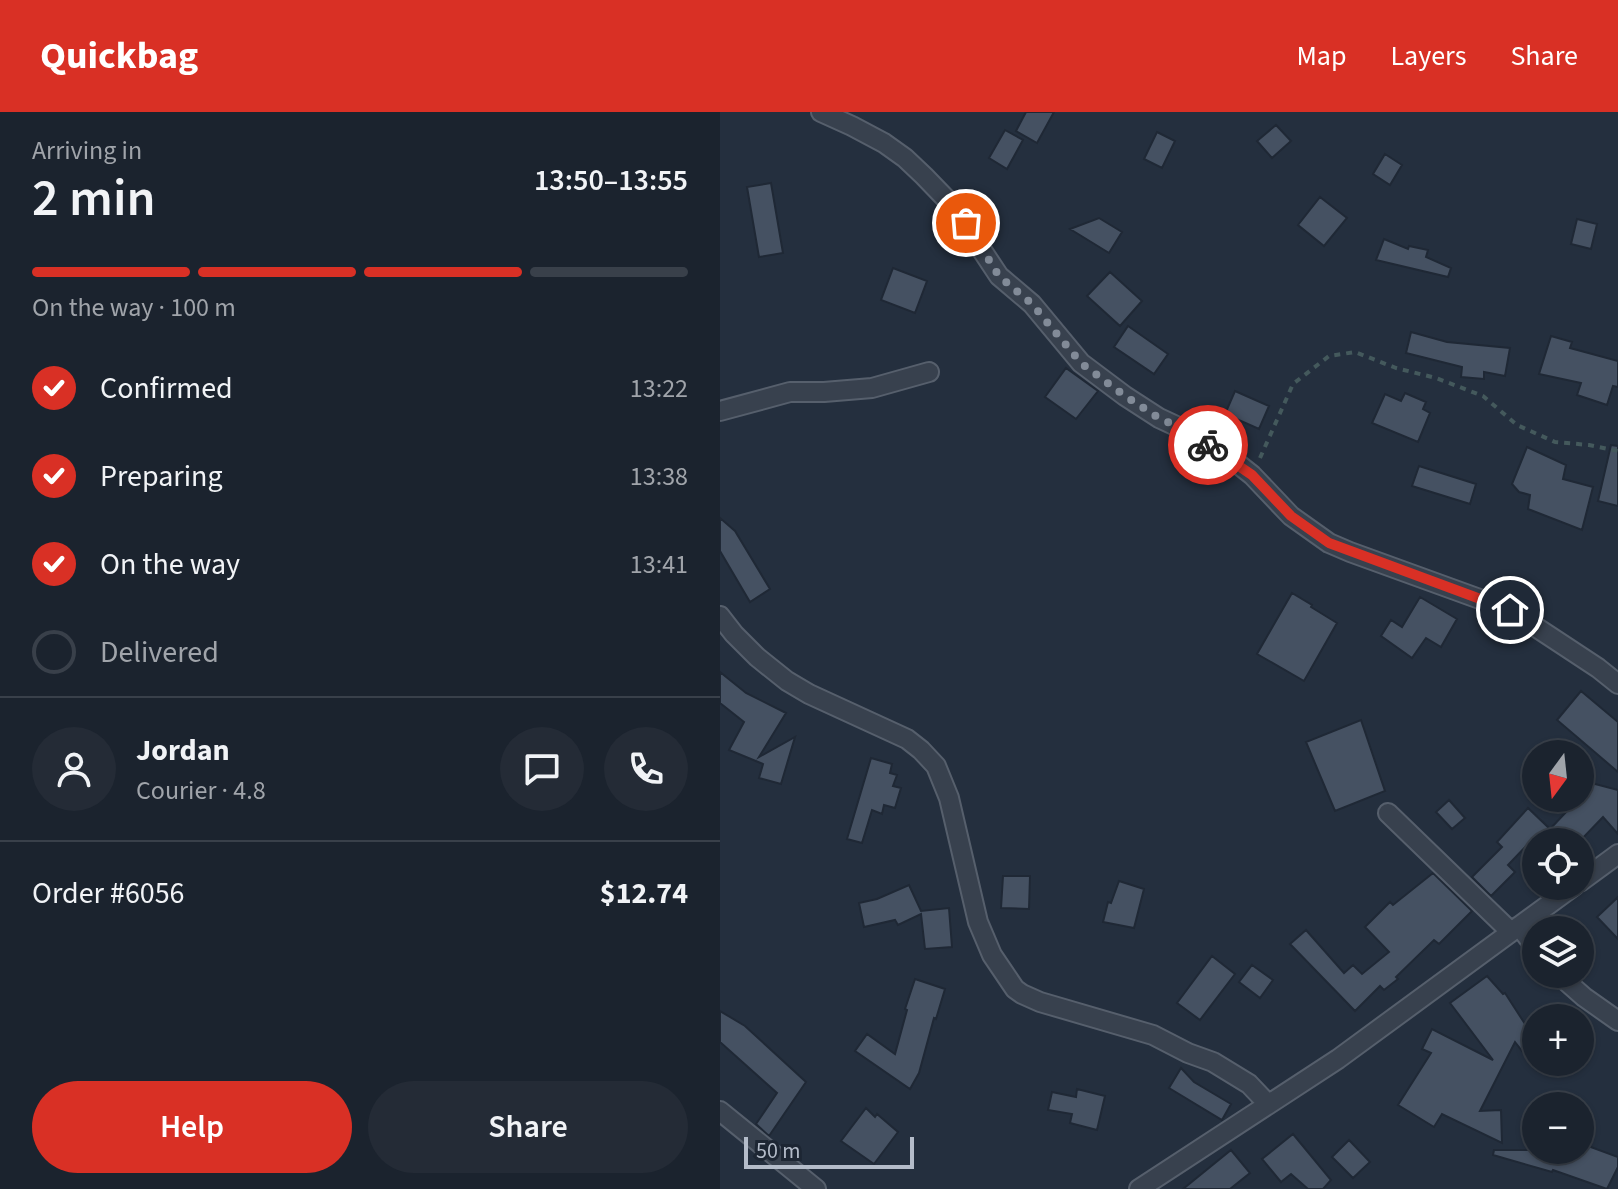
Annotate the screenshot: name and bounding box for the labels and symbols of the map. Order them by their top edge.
pin [932,189,1000,257]
courier [1168,405,1248,485]
pin [1476,576,1544,644]
north arrow [1522,740,1594,812]
scale bar [744,1133,914,1169]

